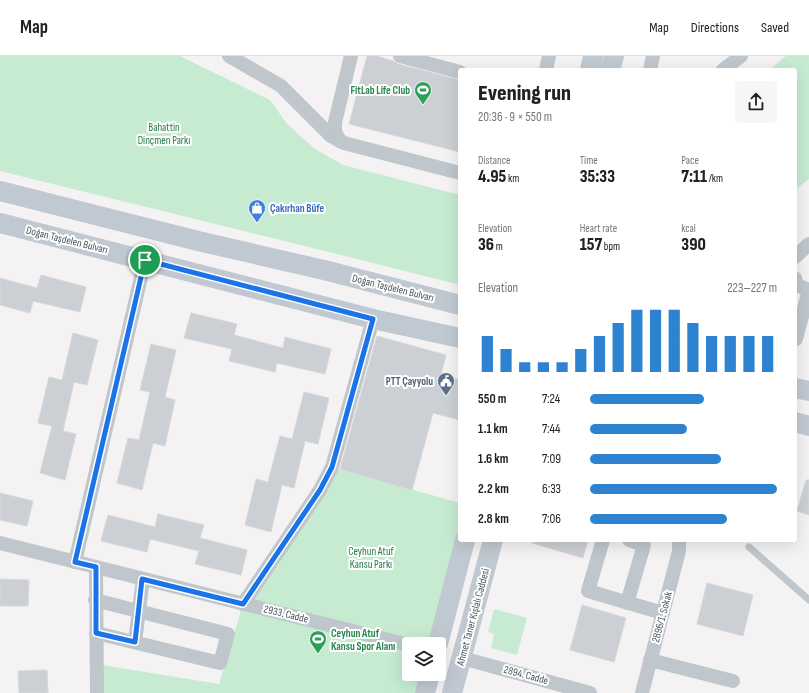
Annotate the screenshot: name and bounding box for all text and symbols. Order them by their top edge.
text: Map [20,16,48,39]
text: Map [649,19,669,36]
text: Directions [691,19,739,36]
text: Saved [761,19,789,36]
sports icon: FitLab Life Club [413,80,433,105]
text: Evening run [478,80,571,107]
button: share [735,81,777,123]
place label: FitLab Life Club [350,84,410,97]
text: 20:36 · 9 × 550 m [478,109,552,125]
park label: Bahattin Dinçmen Parkı [138,121,190,147]
text: Distance [478,154,510,167]
text: Time [580,154,598,167]
text: Pace [681,154,699,167]
text: 4.95 [478,167,506,187]
text: 35:33 [580,167,615,187]
text: 7:11 [681,167,707,187]
text: km [506,172,519,185]
text: /km [707,172,723,185]
shop icon: Çakırhan Büfe [247,198,267,223]
place label: Çakırhan Büfe [270,202,325,215]
text: Elevation [478,222,512,235]
text: Heart rate [580,222,617,235]
text: kcal [681,222,696,235]
street label: Doğan Taşdelen Bulvarı [25,224,109,256]
text: 36 [478,235,494,255]
text: 157 [580,235,602,255]
text: 390 [681,235,706,255]
text: m [494,240,503,253]
text: bpm [602,240,620,253]
pin [128,243,162,277]
icon: arrive [134,249,156,271]
street label: Doğan Taşdelen Bulvarı [351,272,435,304]
text: Elevation [478,280,518,296]
text: 223–227 m [727,280,777,296]
public building icon: PTT Çayyolu [436,371,456,396]
place label: PTT Çayyolu [386,375,433,388]
text: 550 m [478,391,506,407]
text: 7:24 [542,391,560,407]
text: 1.1 km [478,421,508,437]
text: 7:44 [542,421,561,437]
text: 1.6 km [478,451,508,467]
text: 7:09 [542,451,561,467]
text: 2.2 km [478,481,509,497]
text: 6:33 [542,481,561,497]
text: 2.8 km [478,511,509,527]
text: 7:06 [542,511,561,527]
park label: Ceyhun Atuf Kansu Parkı [348,545,395,571]
street label: Ahmet Taner Kışlalı Caddesi [454,567,492,668]
street label: 2896/1. Sokak [649,589,675,644]
street label: 2933. Cadde [262,602,310,626]
place label: Ceyhun Atuf Kansu Spor Alanı [331,627,395,653]
sports icon: Ceyhun Atuf Kansu Spor Alanı [308,629,328,654]
map controls [402,637,446,681]
button: layers [402,637,446,681]
street label: 2894. Cadde [502,663,550,687]

